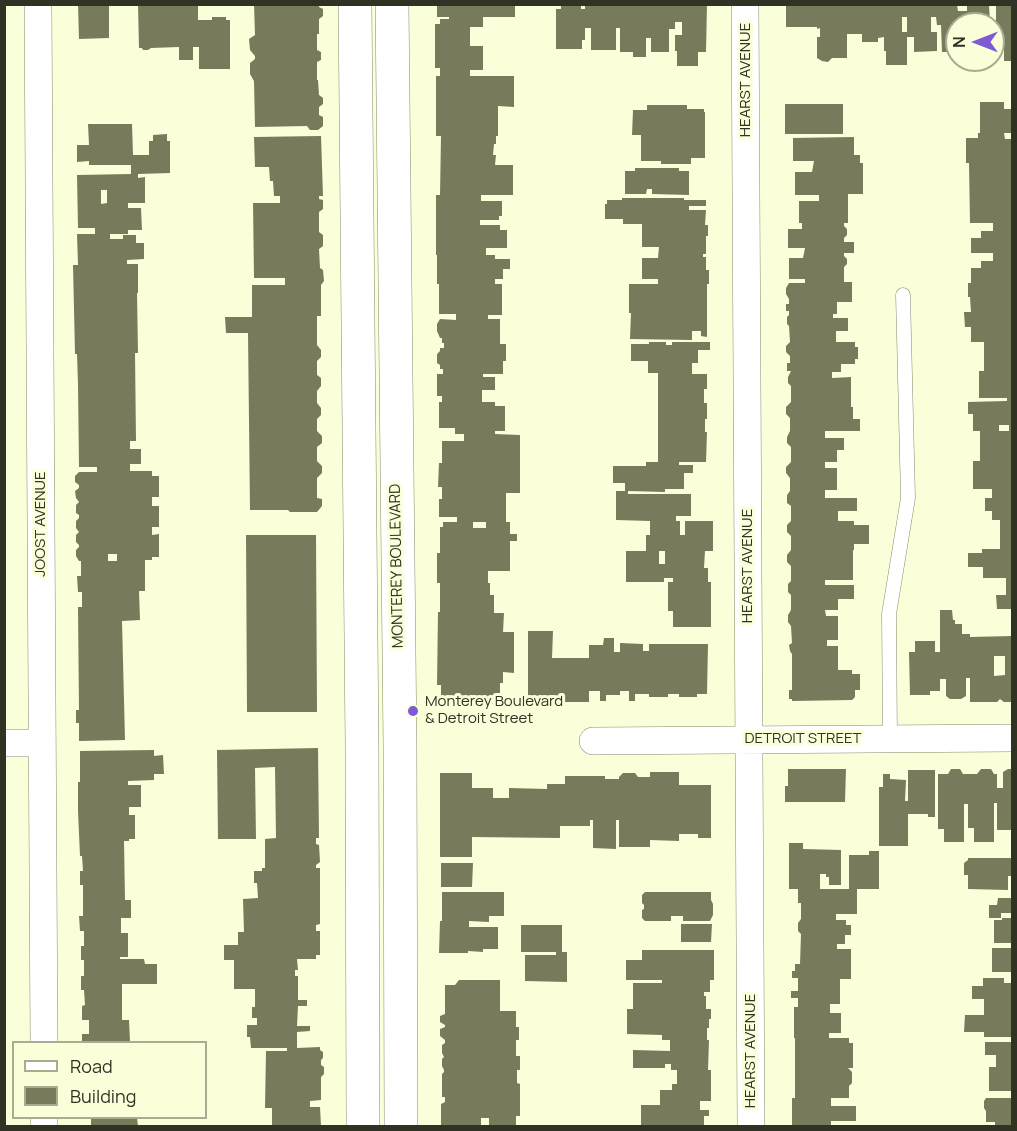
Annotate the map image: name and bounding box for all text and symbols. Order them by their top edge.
north arrow [945,12,1005,72]
street label: HEARST AVENUE [737,23,755,137]
text: N [948,36,970,48]
street label: JOOST AVENUE [32,471,50,577]
street label: MONTEREY BOULEVARD [387,484,407,648]
street label: HEARST AVENUE [739,509,757,623]
place label: Monterey Boulevard & Detroit Street [425,693,563,728]
marker: Monterey Boulevard & Detroit Street [406,704,420,718]
street label: DETROIT STREET [744,730,862,748]
street label: HEARST AVENUE [742,994,760,1108]
legend [12,1041,207,1119]
text: Road [70,1054,113,1078]
text: Building [70,1084,136,1108]

